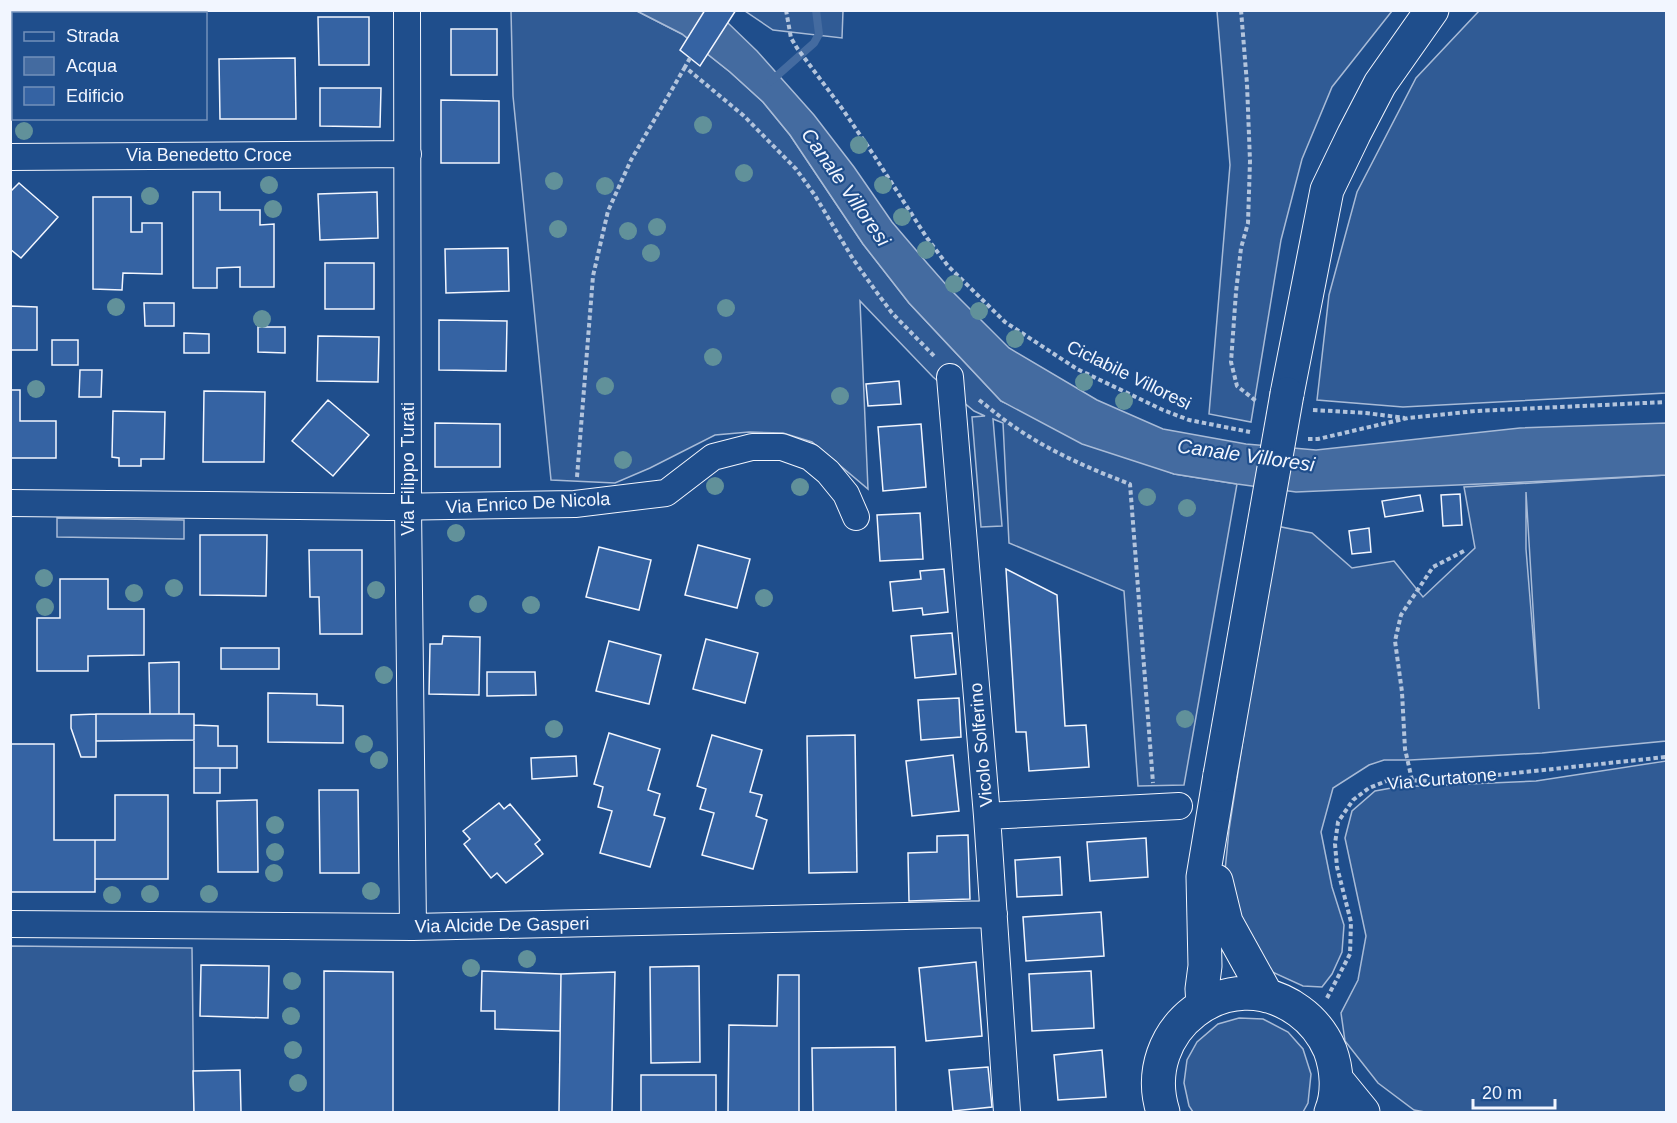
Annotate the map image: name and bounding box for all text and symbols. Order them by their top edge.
legend [12,12,207,120]
text: Strada [66,26,120,46]
text: Acqua [66,56,118,76]
text: Edificio [66,86,124,106]
water label: Canale Villoresi [797,124,895,251]
street label: Via Benedetto Croce [126,145,292,165]
street label: Ciclabile Villoresi [1064,336,1194,414]
street label: Via Filippo Turati [398,402,418,536]
water label: Canale Villoresi [1176,434,1317,476]
street label: Via Enrico De Nicola [445,489,612,517]
street label: Vicolo Solferino [966,682,996,808]
street label: Via Curtatone [1386,764,1498,794]
street label: Via Alcide De Gasperi [414,913,590,937]
scale bar [1473,1072,1556,1110]
text: 20 m [1482,1083,1522,1103]

